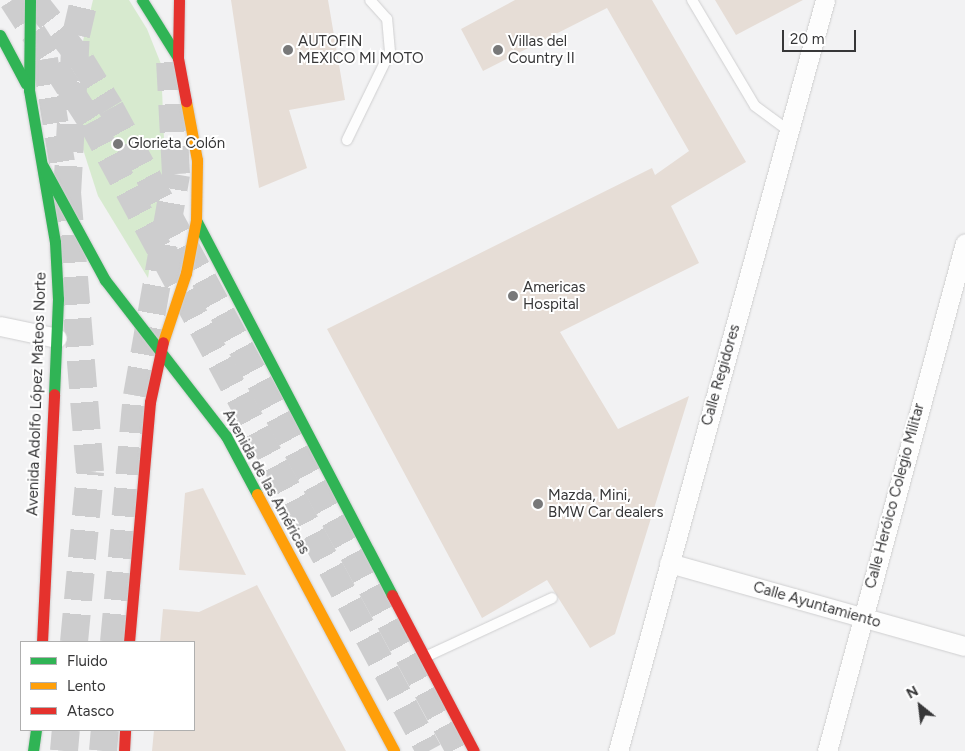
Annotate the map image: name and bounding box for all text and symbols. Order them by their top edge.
scale bar [785,20,859,52]
text: 20 m [790,30,824,48]
place label: AUTOFIN MEXICO MI MOTO [298,32,424,67]
place label: Villas del Country II [508,32,575,67]
marker: AUTOFIN MEXICO MI MOTO [282,44,294,56]
marker: Villas del Country II [492,44,504,56]
place label: Glorieta Colón [128,135,225,153]
marker: Glorieta Colón [112,138,124,150]
street label: Avenida Adolfo López Mateos Norte [24,272,50,516]
place label: Americas Hospital [523,278,585,313]
marker: Americas Hospital [507,290,519,302]
street label: Calle Regidores [698,322,744,428]
street label: Calle Heróico Colegio Militar [862,401,928,591]
street label: Avenida de las Américas [219,407,313,557]
place label: Mazda, Mini, BMW Car dealers [548,486,663,521]
marker: Mazda, Mini, BMW Car dealers [532,498,544,510]
street label: Calle Ayuntamiento [751,578,883,632]
legend [20,641,195,731]
text: Fluido [67,652,108,670]
text: Lento [67,677,106,695]
north arrow [895,681,945,731]
text: N [904,682,921,703]
text: Atasco [67,702,114,720]

